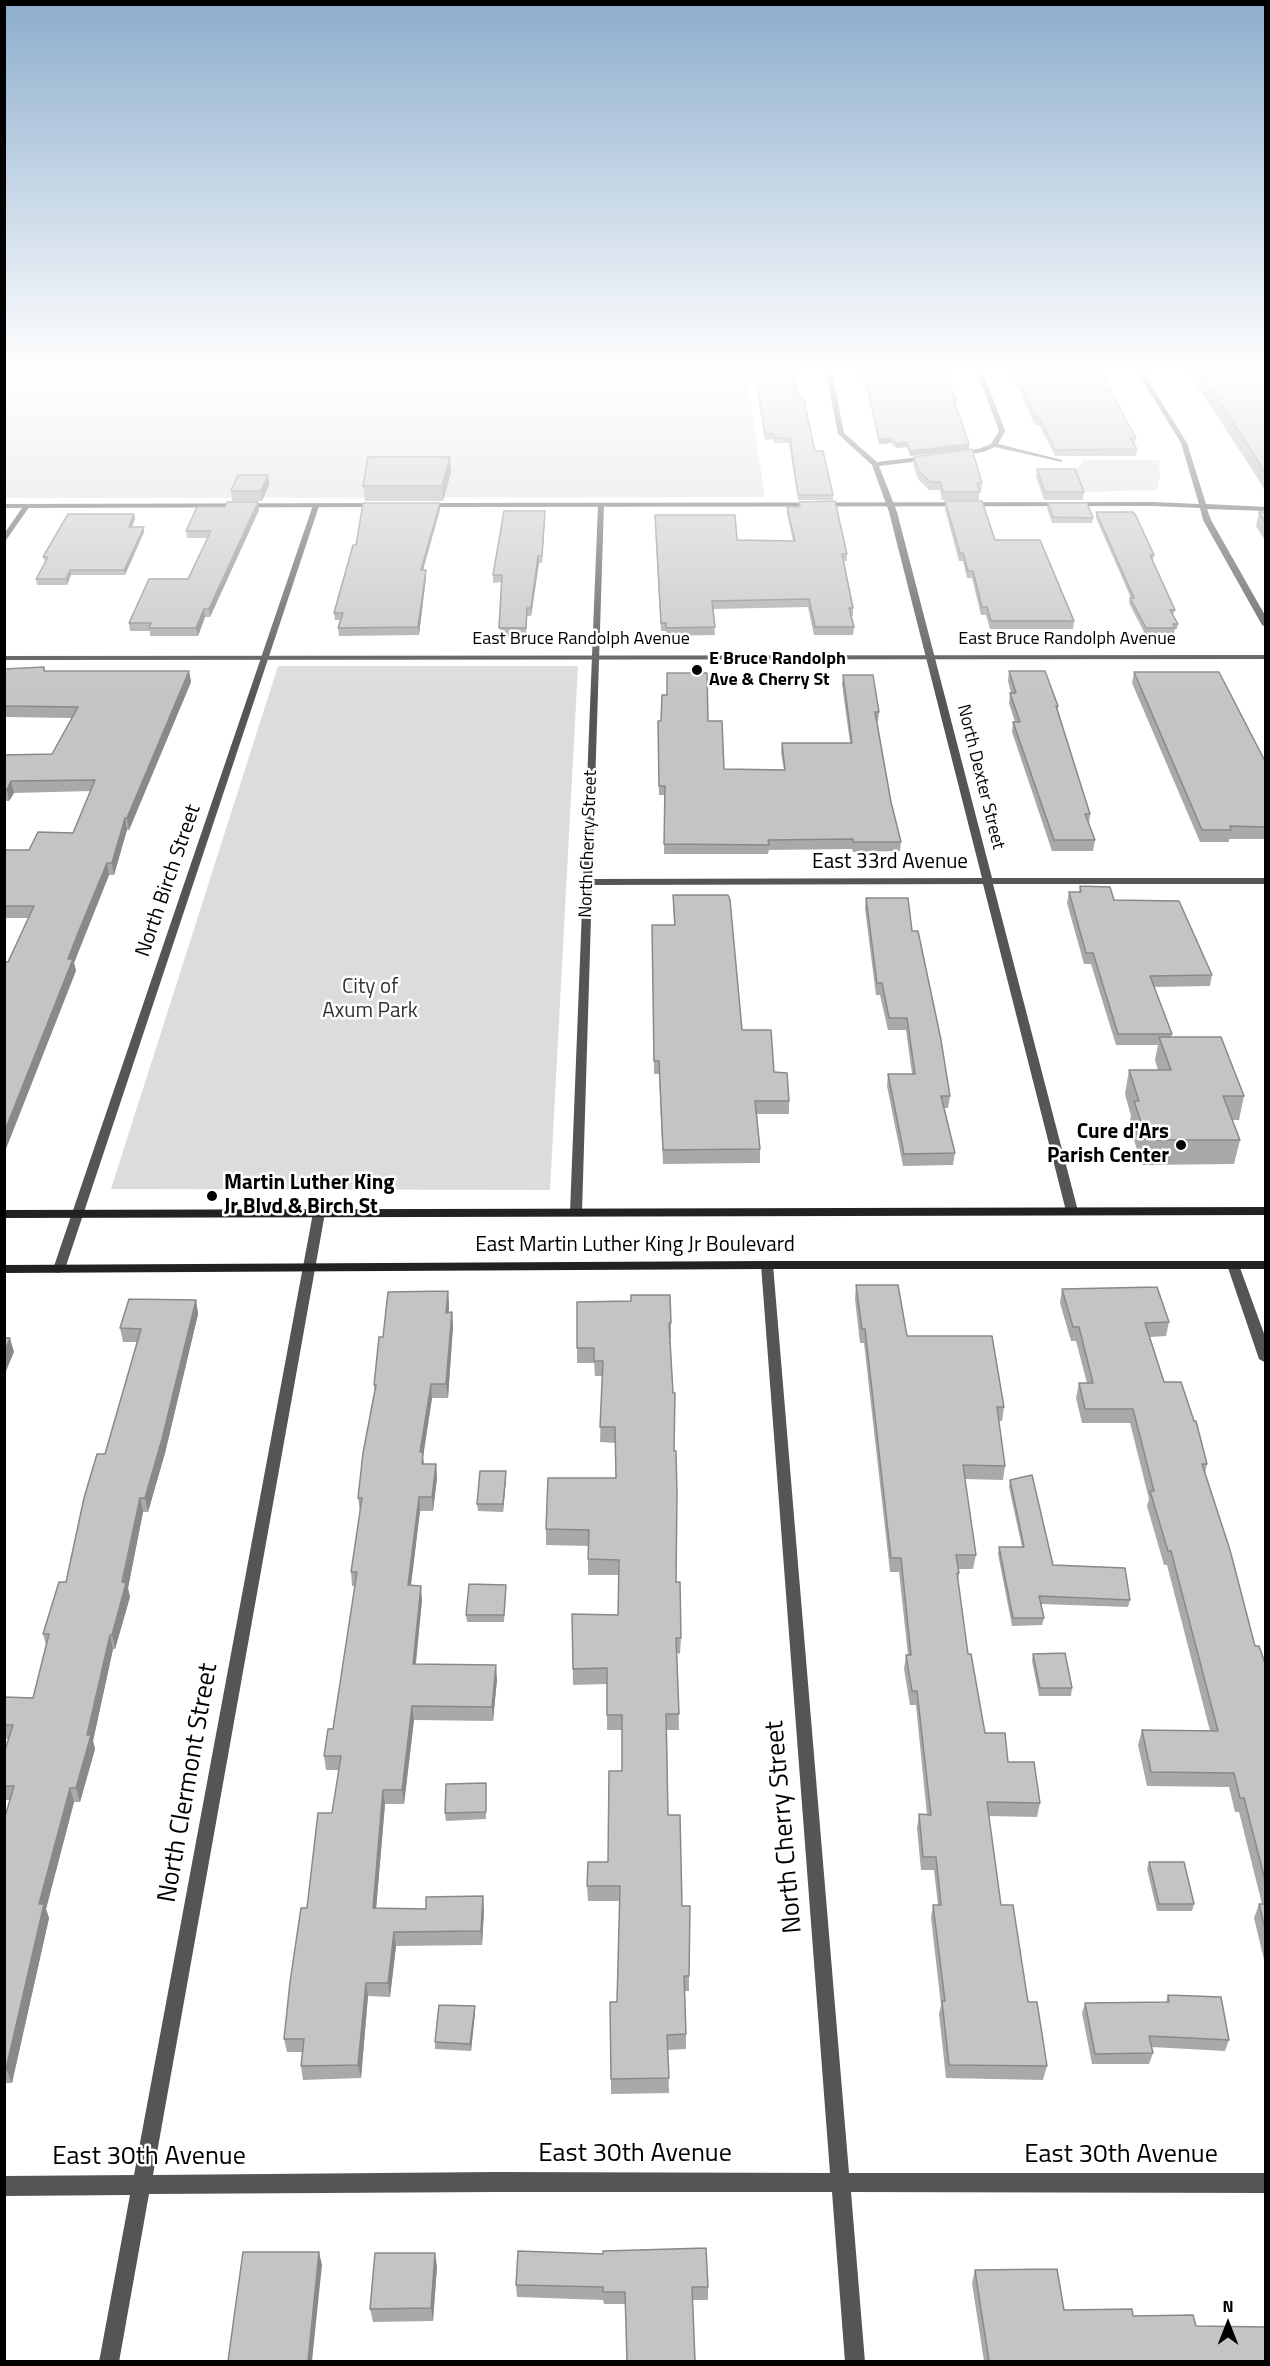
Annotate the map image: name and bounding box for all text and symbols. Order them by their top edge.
street label: East Bruce Randolph Avenue [472,629,690,651]
street label: East Bruce Randolph Avenue [958,629,1176,651]
place label: E Bruce Randolph Ave & Cherry St [709,649,846,692]
marker: E Bruce Randolph Ave & Cherry St [690,663,704,677]
street label: North Dexter Street [952,702,1008,852]
street label: North Cherry Street [576,770,602,918]
street label: North Birch Street [131,801,207,961]
street label: East 33rd Avenue [812,850,968,876]
park label: City of Axum Park [322,975,418,1025]
place label: Cure d'Ars Parish Center [1047,1120,1169,1170]
marker: Cure d'Ars Parish Center [1174,1138,1188,1152]
place label: Martin Luther King Jr Blvd & Birch St [224,1171,394,1221]
marker: Martin Luther King Jr Blvd & Birch St [205,1189,219,1203]
street label: East Martin Luther King Jr Boulevard [475,1233,795,1259]
street label: North Clermont Street [153,1661,225,1905]
street label: North Cherry Street [760,1719,810,1935]
street label: East 30th Avenue [538,2139,732,2171]
street label: East 30th Avenue [1024,2140,1218,2172]
street label: East 30th Avenue [52,2142,246,2174]
north arrow [1198,2294,1258,2354]
text: N [1222,2294,1234,2318]

